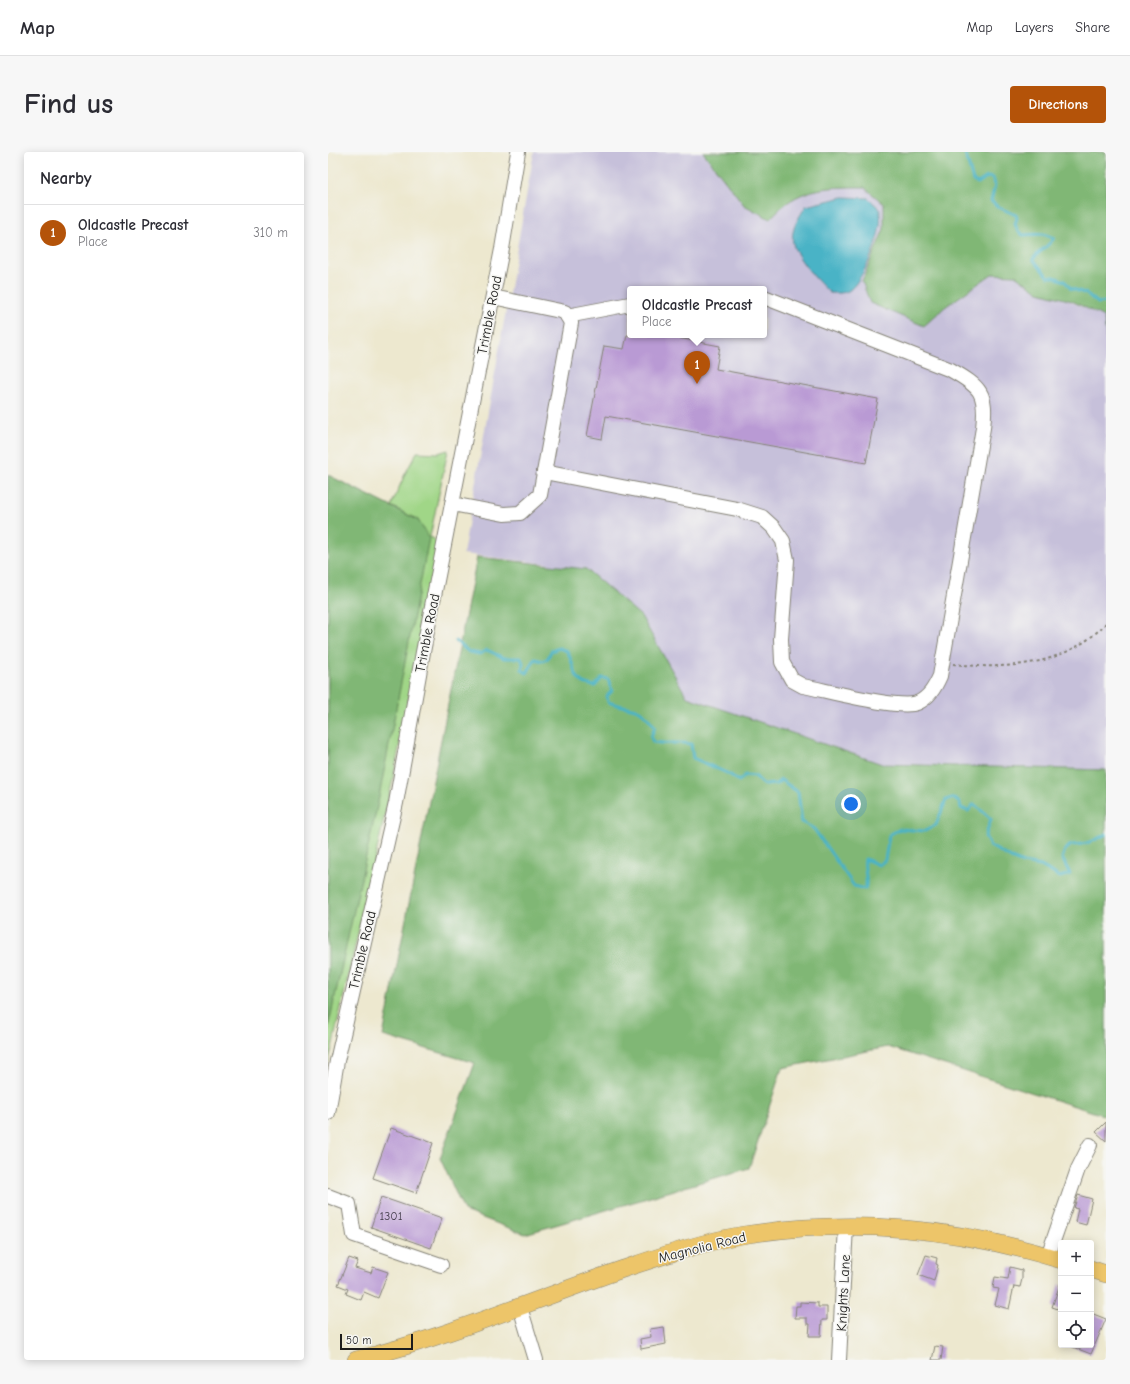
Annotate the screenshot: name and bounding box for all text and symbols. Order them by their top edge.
text: Map [20,17,55,39]
text: Map [966,19,993,36]
text: Layers [1015,19,1053,36]
text: Share [1075,19,1110,36]
button: Directions [1010,86,1106,123]
text: Find us [24,88,113,120]
text: Nearby [40,169,91,188]
text: Oldcastle Precast [78,216,188,234]
text: 1 [50,225,56,240]
text: 310 m [253,225,288,240]
text: Place [78,234,108,249]
street label: Trimble Road [474,274,505,356]
popup [627,286,767,338]
text: Oldcastle Precast [642,296,752,314]
text: Place [642,314,671,329]
pin: 1 [684,351,710,384]
street label: Trimble Road [412,592,443,674]
your location [841,794,861,814]
street label: Trimble Road [345,909,380,991]
house number: 1301 [380,1209,403,1223]
street label: Magnolia Road [656,1228,748,1267]
map controls [1058,1240,1094,1348]
button: + [1058,1240,1094,1276]
street label: Knights Lane [833,1254,854,1332]
button: − [1058,1276,1094,1312]
button: locate [1058,1312,1094,1348]
scale bar [340,1332,413,1351]
text: 50 m [346,1334,371,1347]

